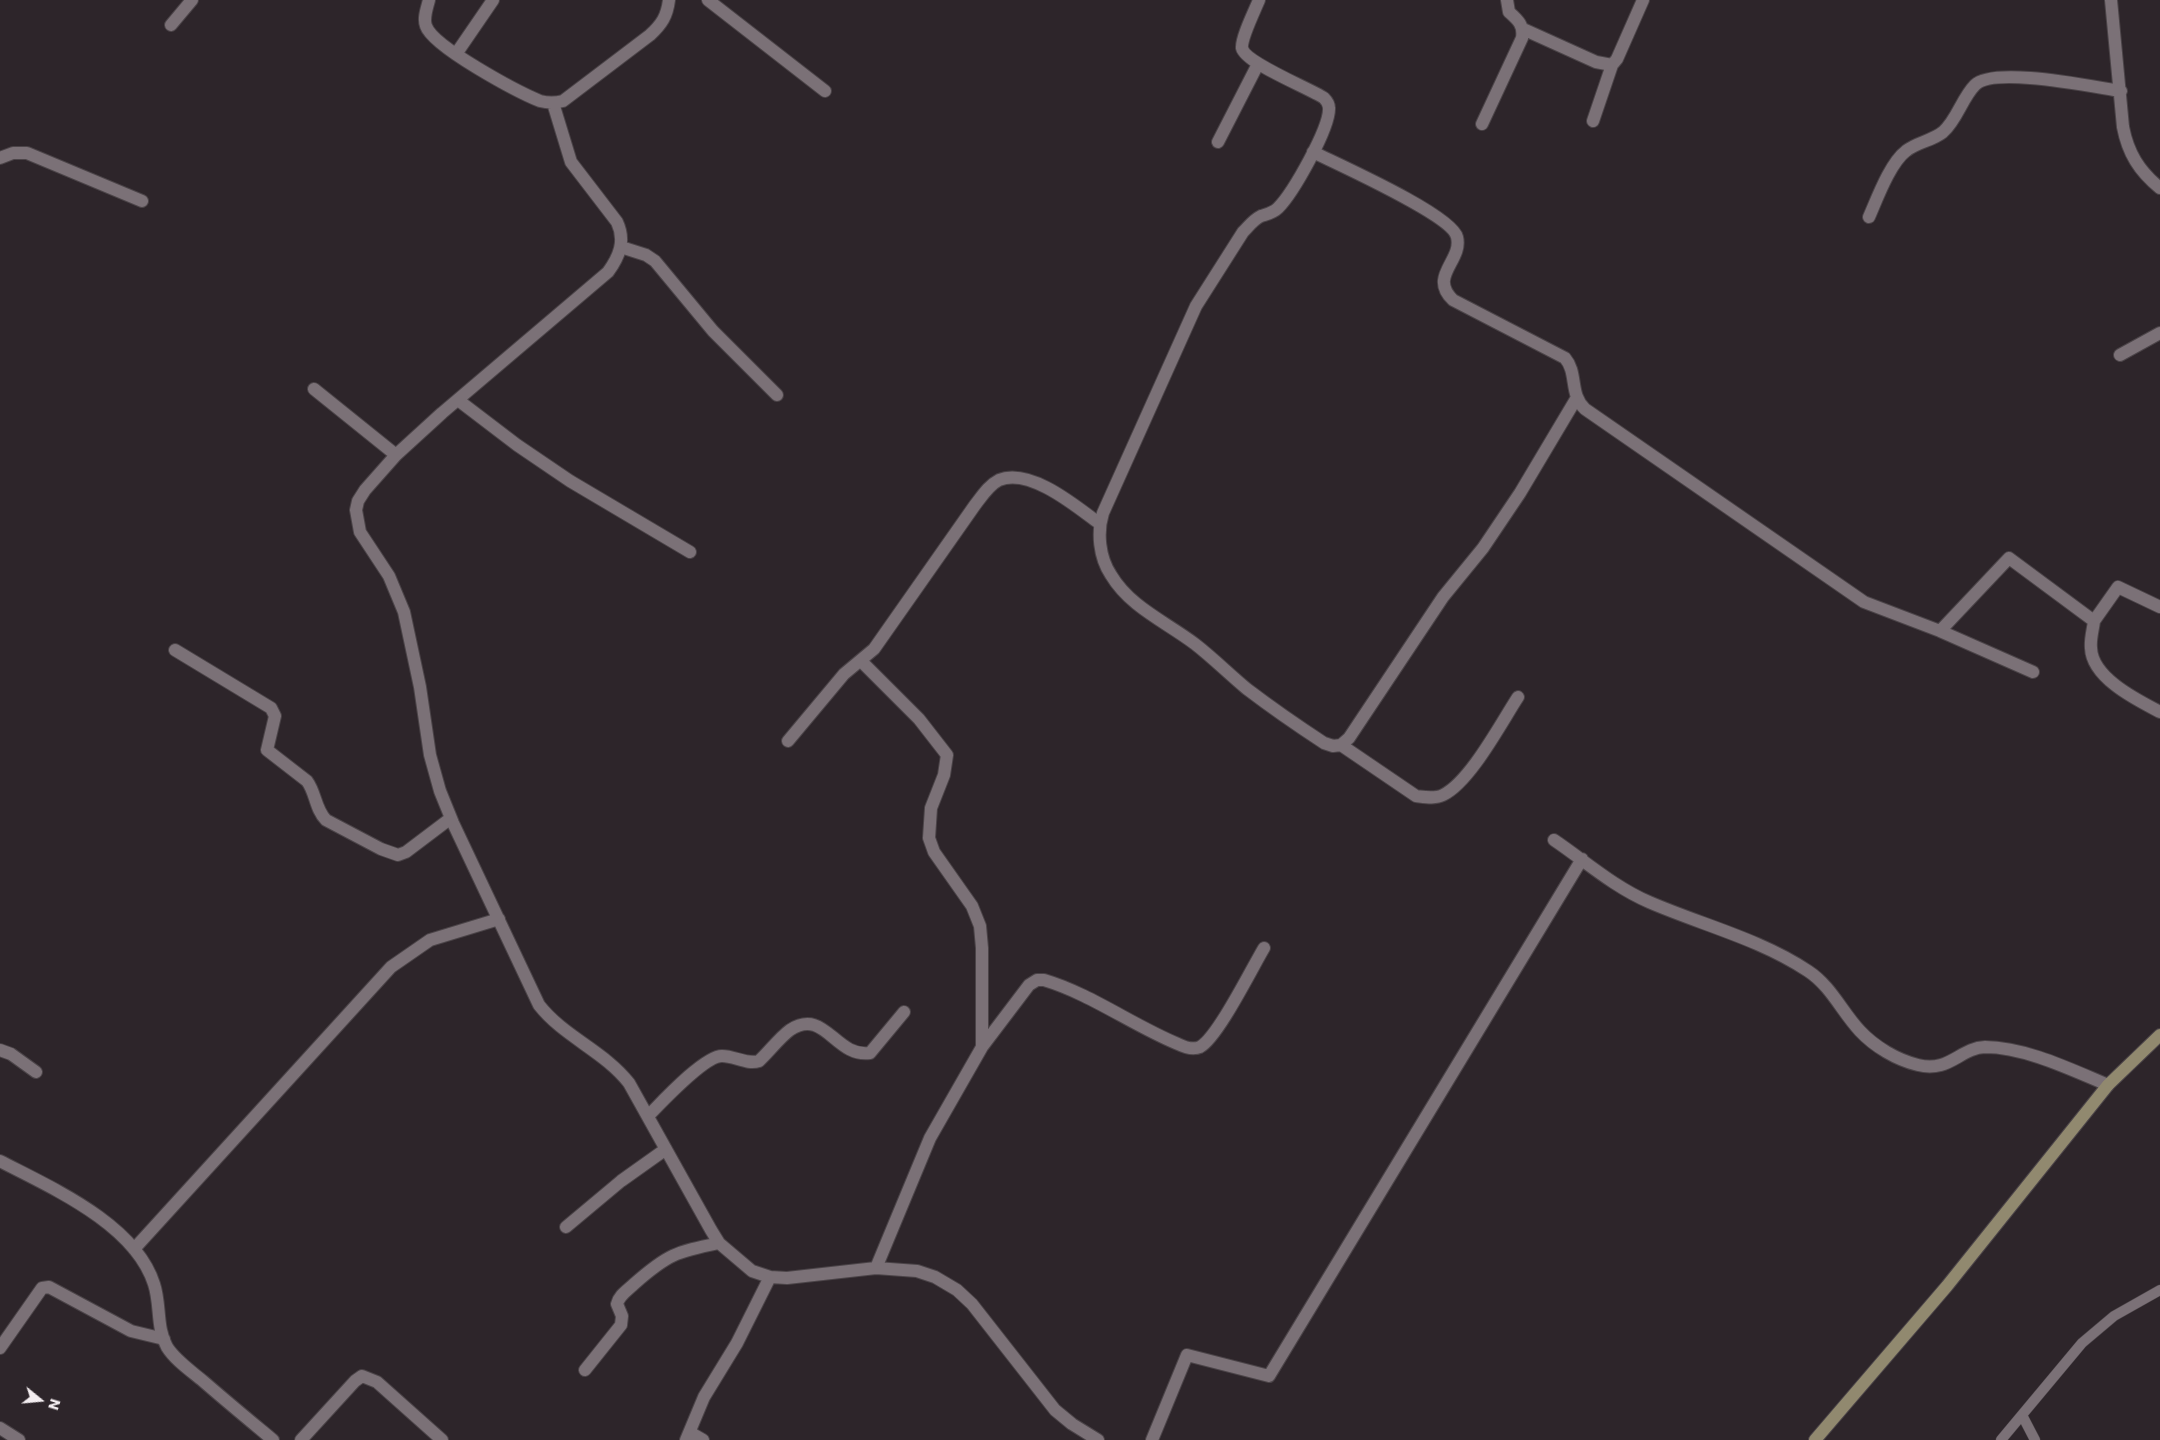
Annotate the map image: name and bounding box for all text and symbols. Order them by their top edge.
north arrow [15,1375,65,1425]
text: N [43,1396,65,1412]

